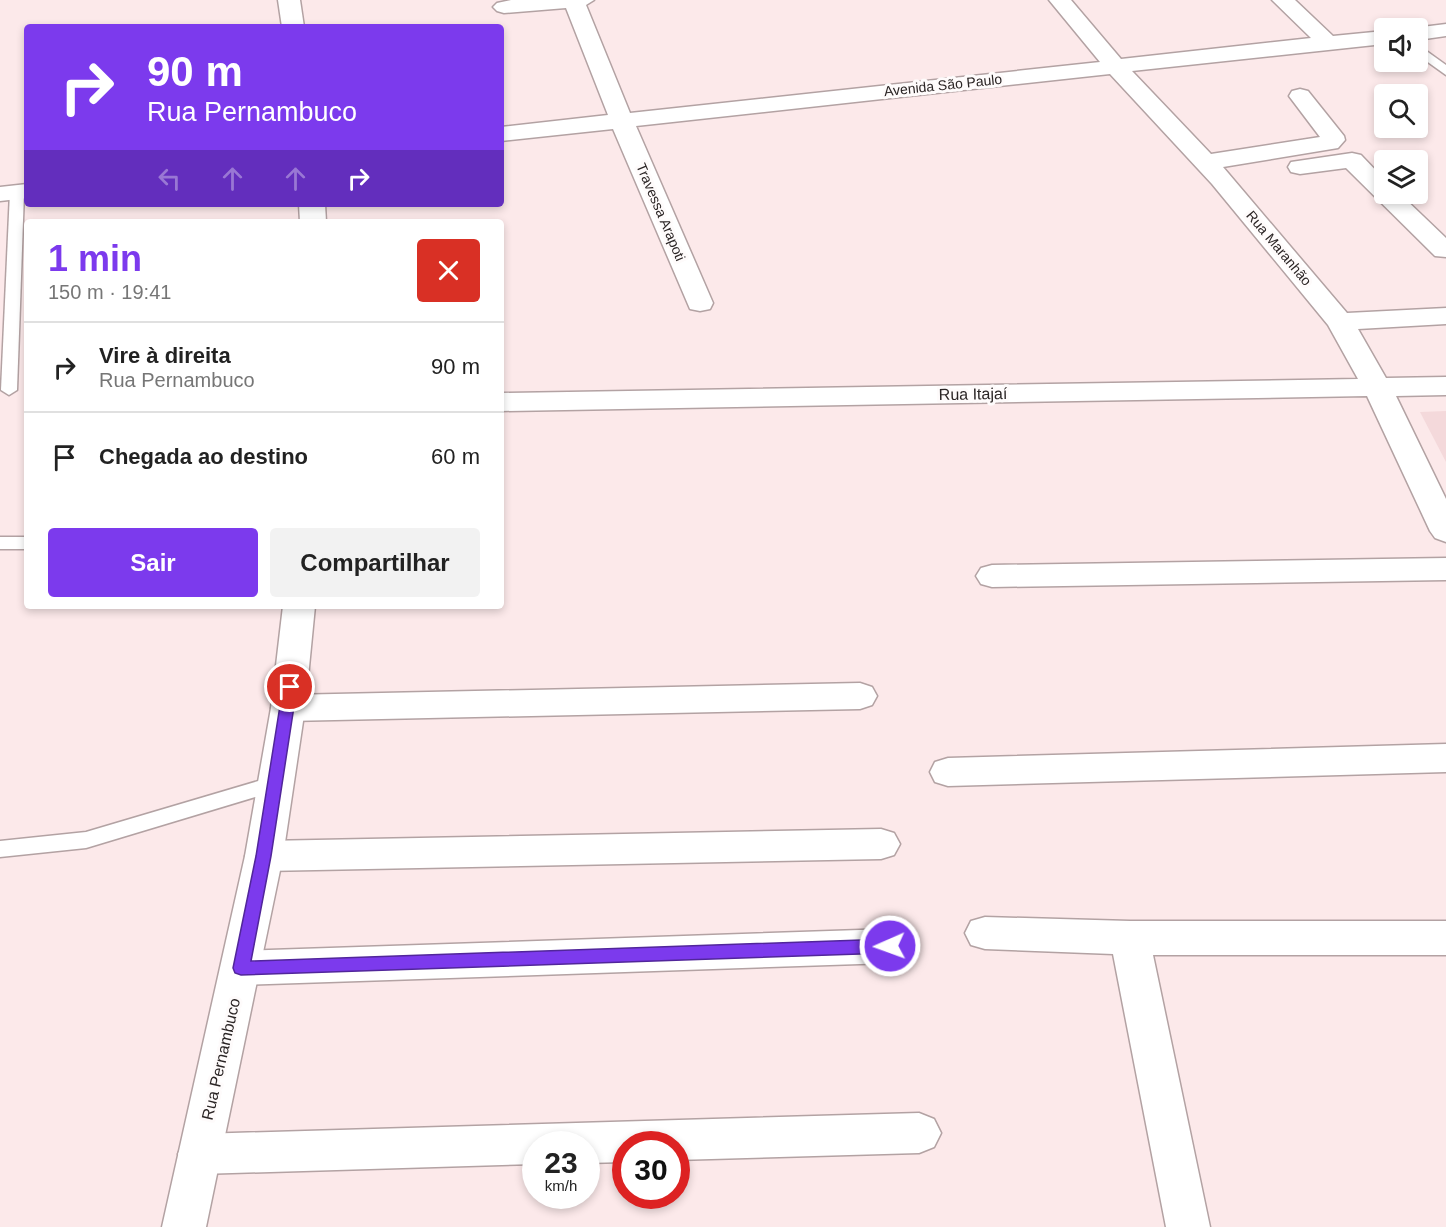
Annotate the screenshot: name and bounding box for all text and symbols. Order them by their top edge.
map controls [1374,18,1428,204]
button: sound [1374,18,1428,72]
icon: right [48,48,126,126]
text: 90 m [147,48,243,95]
street label: Avenida São Paulo [883,71,1003,99]
button: search [1374,84,1428,138]
text: Rua Pernambuco [147,97,357,127]
button: layers [1374,150,1428,204]
street label: Travessa Arapoti [633,161,689,263]
icon: left [153,162,186,195]
icon: ahead [216,162,249,195]
icon: ahead [279,162,312,195]
icon: right [342,162,375,195]
street label: Rua Maranhão [1243,207,1315,289]
text: 1 min [48,238,142,279]
button: close [417,239,480,302]
text: 150 m · 19:41 [48,281,171,303]
text: Vire à direita [99,343,231,368]
icon: right [48,351,81,384]
text: 90 m [431,354,480,379]
text: Rua Pernambuco [99,369,255,391]
street label: Rua Itajaí [939,385,1008,403]
icon: arrive [48,441,81,474]
text: Chegada ao destino [99,444,308,469]
text: 60 m [431,444,480,469]
button: Sair [48,528,258,597]
button: Compartilhar [270,528,480,597]
pin [264,661,315,712]
icon: arrive [273,670,306,703]
position arrow [858,914,922,978]
street label: Rua Pernambuco [199,996,243,1122]
speed limit sign: 30 [612,1131,690,1209]
text: 23 [544,1146,578,1179]
text: km/h [545,1177,577,1194]

